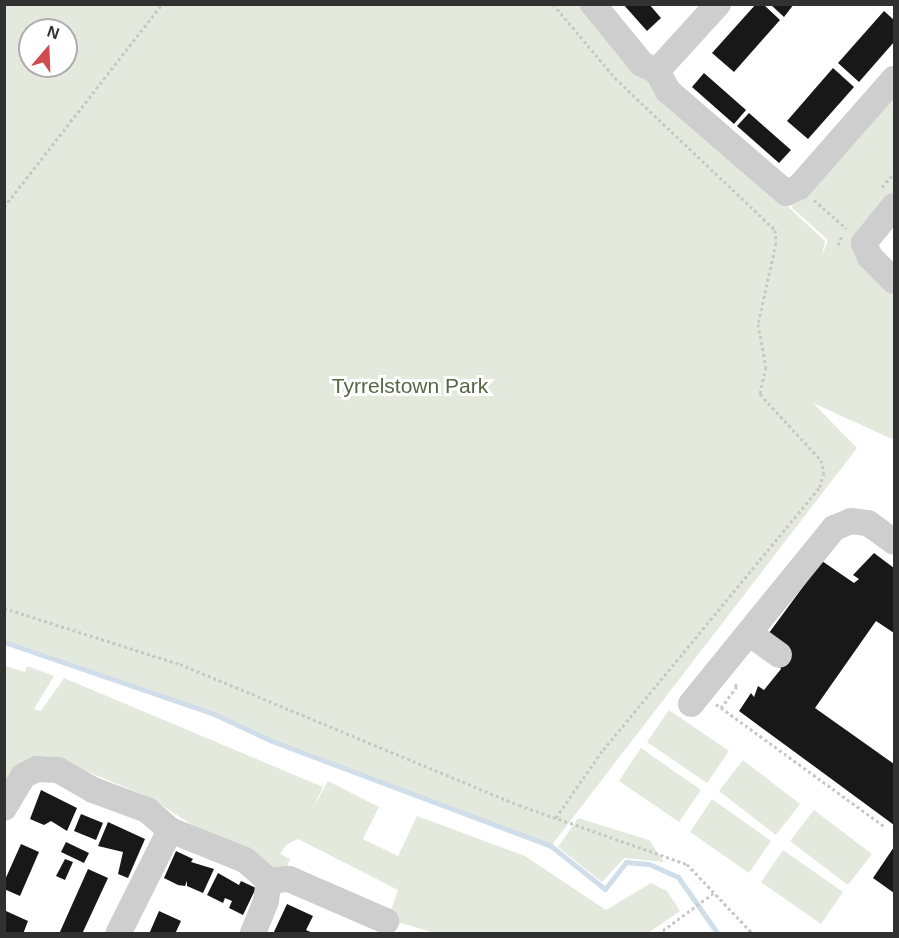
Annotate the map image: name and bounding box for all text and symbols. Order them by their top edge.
north arrow [18,18,78,78]
text: N [45,22,62,42]
park label: Tyrrelstown Park [332,373,488,399]

